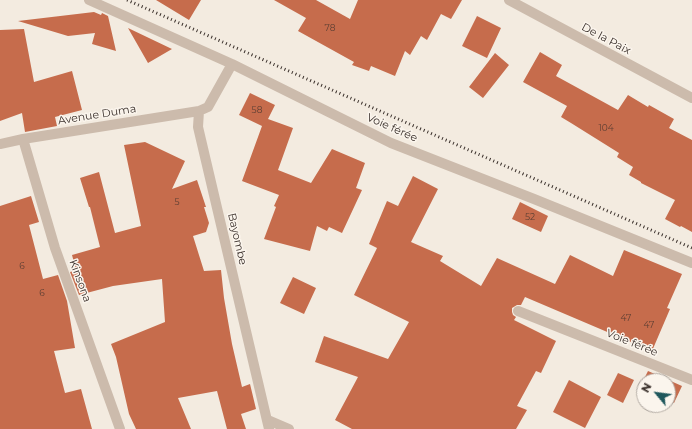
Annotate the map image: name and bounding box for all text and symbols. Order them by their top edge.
street label: De la Paix [579,20,633,58]
house number: 78 [325,23,335,33]
street label: Avenue Duma [57,102,137,128]
house number: 58 [252,105,262,115]
street label: Voie férée [365,111,419,145]
house number: 104 [598,123,614,133]
house number: 5 [174,197,180,207]
street label: Bayombe [225,212,249,266]
house number: 52 [525,212,535,222]
street label: Kinsona [66,258,94,304]
house number: 6 [19,261,25,271]
house number: 6 [39,288,45,298]
house number: 47 [621,313,631,323]
house number: 47 [644,320,654,330]
street label: Voie férée [604,327,660,359]
north arrow [636,373,676,413]
text: N [638,380,655,395]

